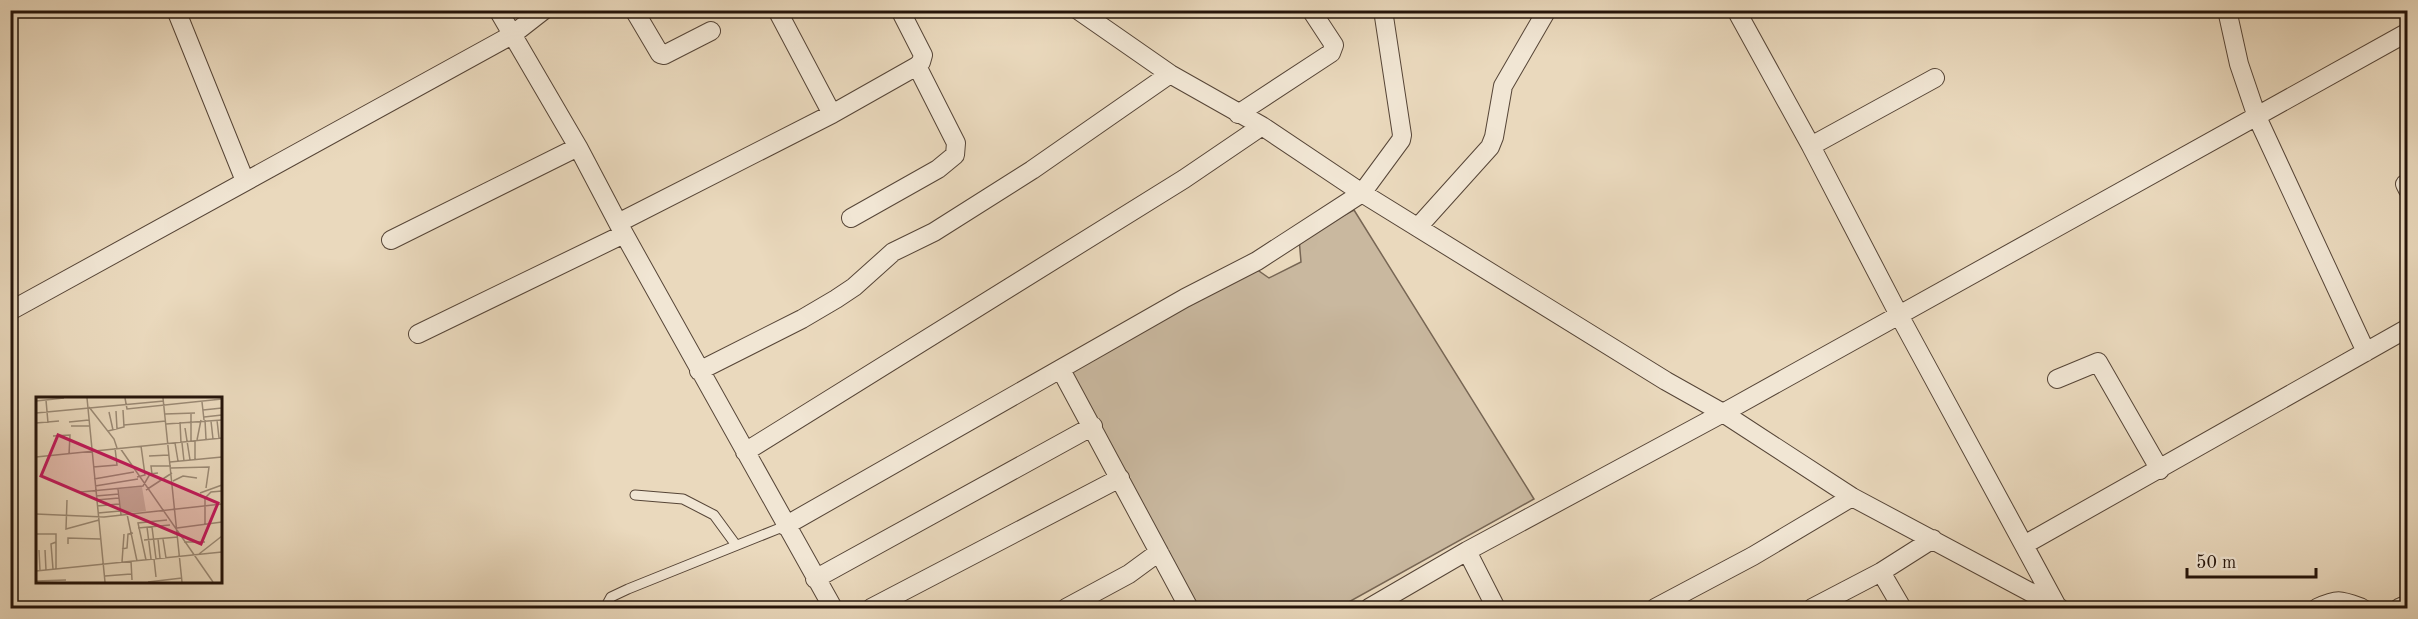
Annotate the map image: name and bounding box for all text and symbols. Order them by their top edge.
inset map [36,397,222,583]
scale bar [2187,541,2316,579]
text: 50 m [2196,554,2236,572]

